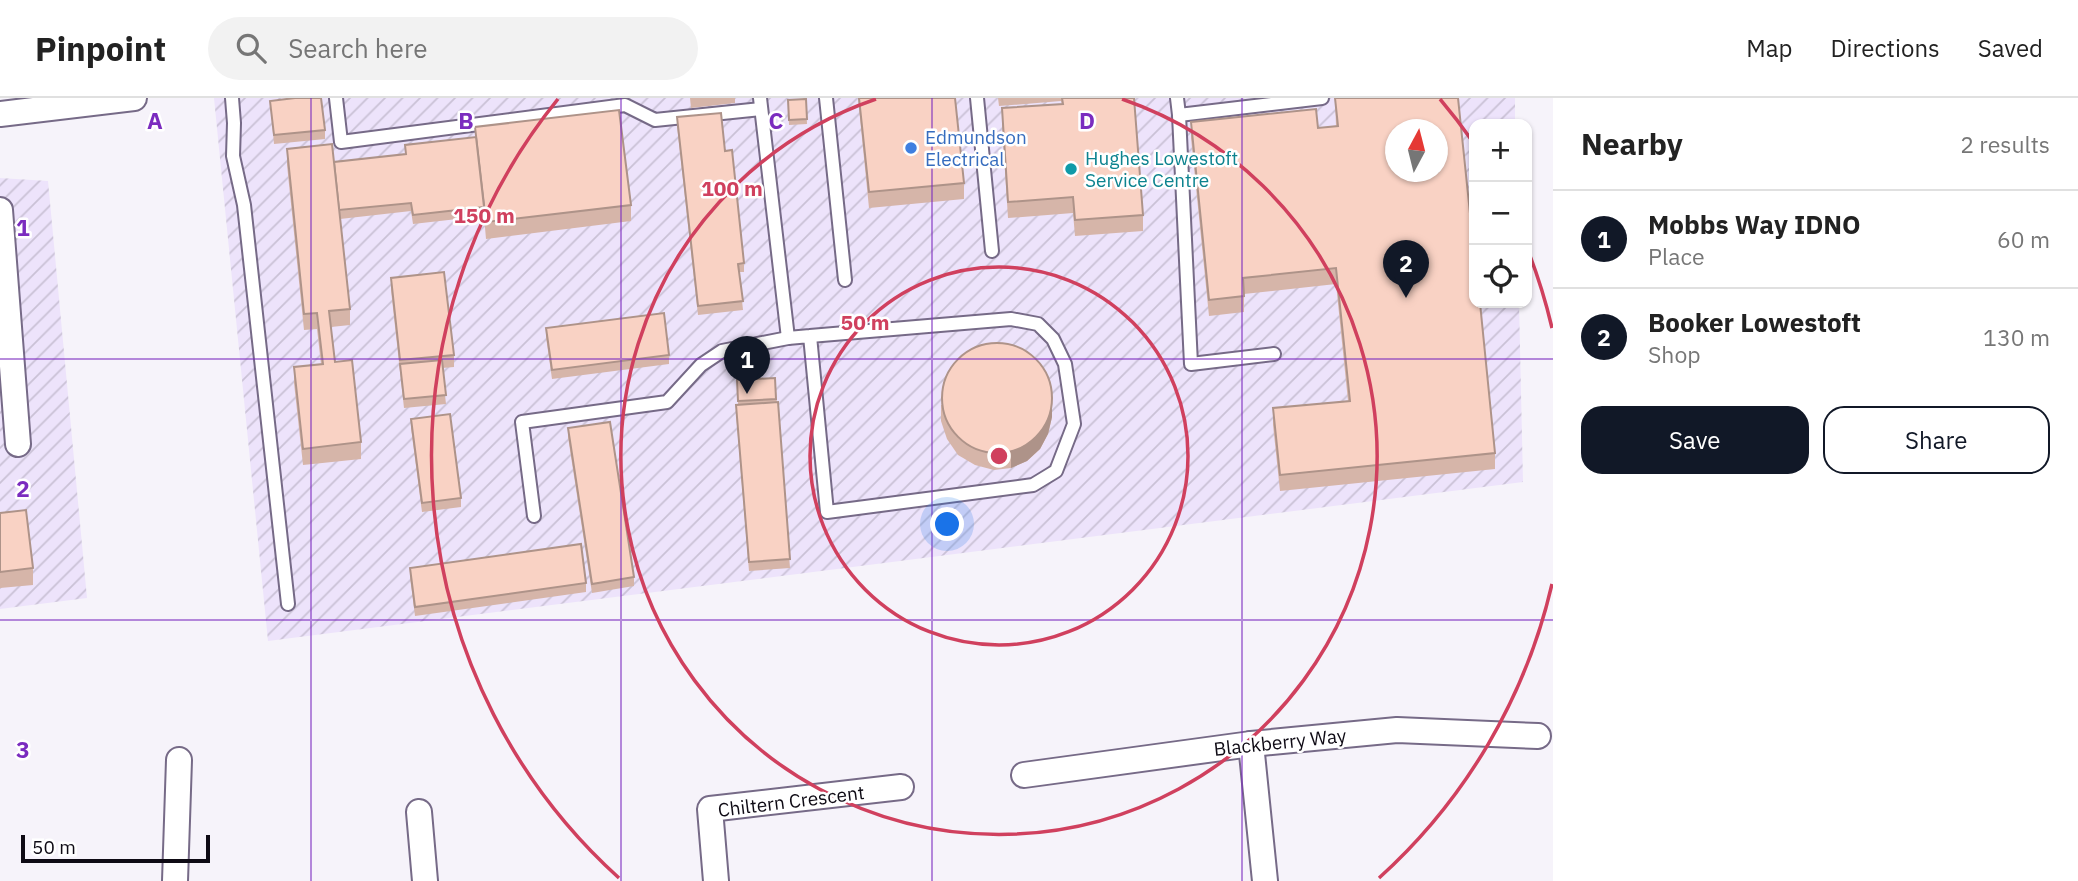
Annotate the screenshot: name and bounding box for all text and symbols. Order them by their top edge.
search box [208,17,698,80]
text: Pinpoint [35,27,166,70]
icon: search [232,29,270,67]
text: Search here [288,31,428,65]
text: Map [1746,32,1792,64]
text: Directions [1830,32,1940,64]
text: Saved [1978,32,2043,64]
text: A [147,105,163,135]
text: B [458,105,474,135]
text: C [769,105,784,135]
text: D [1079,105,1095,135]
north arrow [1385,119,1448,182]
map controls [1469,119,1532,308]
button: + [1469,119,1532,182]
text: Nearby [1581,124,1683,163]
place label: Edmundson Electrical [925,125,1027,171]
text: 2 results [1960,129,2050,159]
marker: Edmundson Electrical [903,140,919,156]
place label: Hughes Lowestoft Service Centre [1085,146,1238,192]
marker: Hughes Lowestoft Service Centre [1063,161,1079,177]
text: 100 m [701,174,763,202]
button: − [1469,182,1532,245]
text: 150 m [453,201,515,229]
text: Mobbs Way IDNO [1648,207,1861,241]
text: 1 [16,212,30,242]
text: 1 [1597,224,1611,254]
text: 60 m [1997,224,2050,254]
pin: 2 [1383,240,1429,298]
text: Place [1648,241,1705,271]
button: locate [1469,245,1532,308]
text: Booker Lowestoft [1648,305,1861,339]
text: 50 m [841,308,889,336]
text: 2 [1597,322,1611,352]
text: 130 m [1983,322,2050,352]
pin: 1 [724,336,770,394]
text: Shop [1648,339,1701,369]
button: Save [1581,406,1809,474]
button: Share [1823,406,2050,474]
centre of rings [987,444,1011,468]
text: 2 [16,473,30,503]
your location [930,507,964,541]
street label: Blackberry Way [1213,723,1348,761]
text: 3 [16,734,30,764]
street label: Chiltern Crescent [716,780,866,822]
scale bar [21,832,210,864]
text: 50 m [32,835,76,859]

